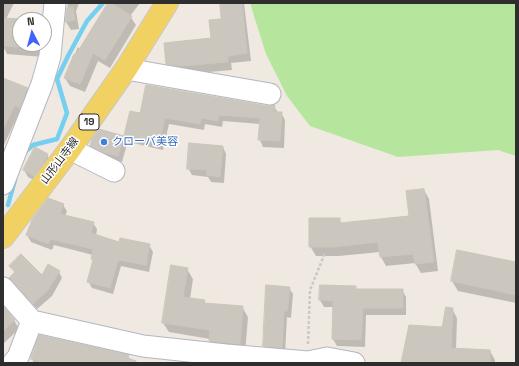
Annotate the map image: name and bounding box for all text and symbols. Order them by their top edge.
north arrow [12,12,52,52]
text: N [26,14,35,28]
road number: 19 [79,114,99,130]
street label: 山形山寺線 [38,135,82,187]
place label: クローバ美容 [112,135,178,149]
marker: クローバ美容 [99,137,109,147]

